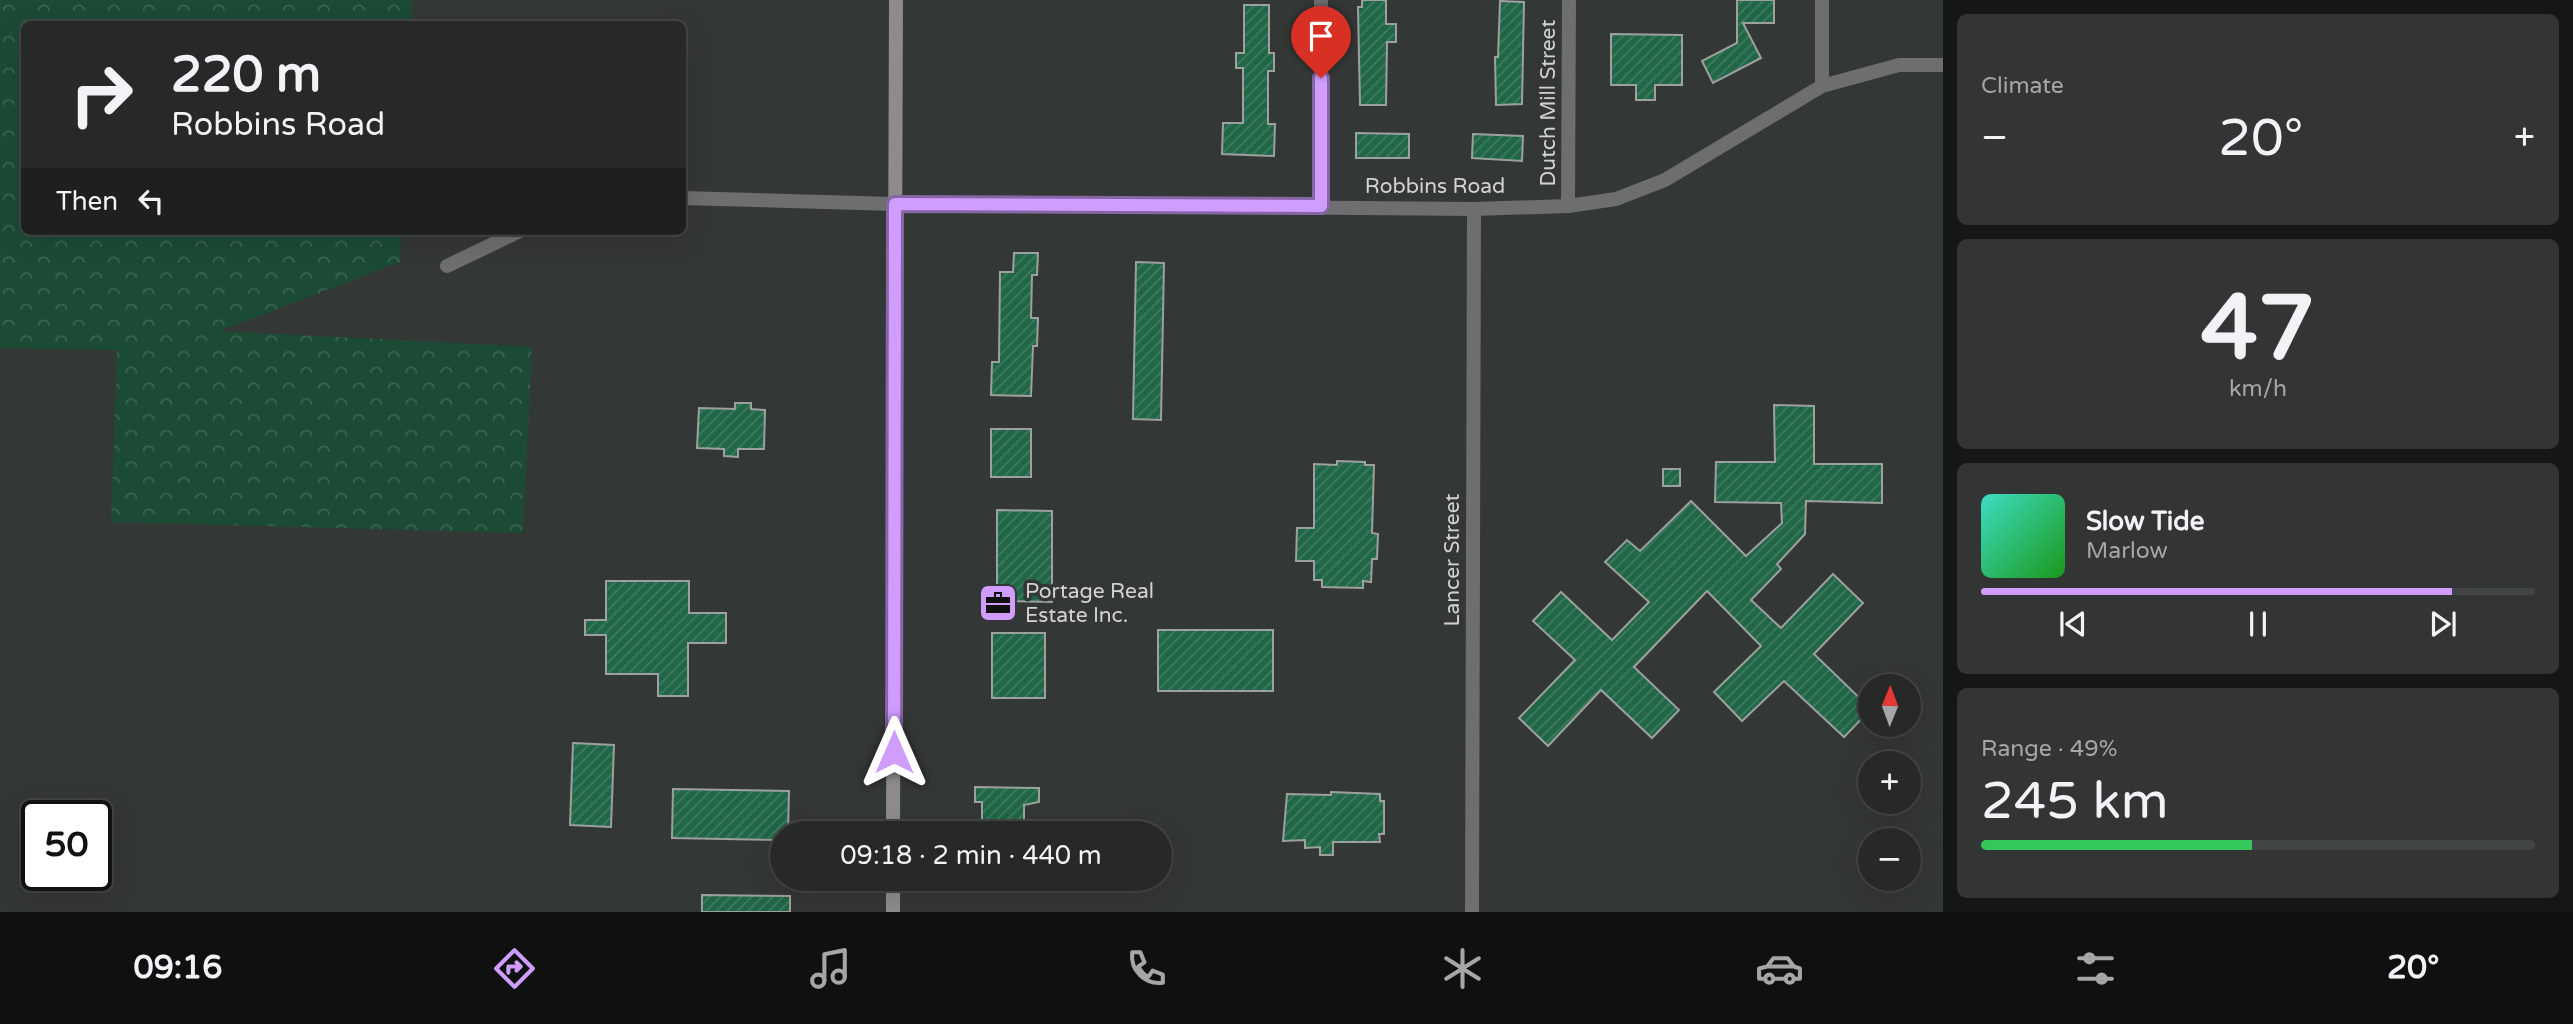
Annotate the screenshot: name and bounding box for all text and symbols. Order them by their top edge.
pin [1291,6,1351,78]
icon: arrive [1302,17,1340,55]
street label: Dutch Mill Street [1536,20,1561,186]
text: 220 m [171,46,321,105]
icon: right [56,49,147,140]
text: Climate [1981,72,2064,100]
text: Robbins Road [171,106,385,144]
text: 20° [2218,107,2303,170]
text: − [1981,115,2008,161]
text: + [2514,115,2535,161]
street label: Robbins Road [1365,174,1505,199]
icon: left [132,182,170,220]
text: Then [56,186,118,217]
text: 47 [2201,274,2315,384]
text: km/h [2229,375,2287,403]
street label: Lancer Street [1440,493,1465,627]
text: Slow Tide [2086,506,2204,537]
text: Marlow [2086,537,2168,565]
place label: Portage Real Estate Inc. [1025,579,1154,628]
office icon: Portage Real Estate Inc. [977,582,1019,624]
icon: previous [2054,605,2092,643]
icon: pause [2239,605,2277,643]
icon: next [2424,605,2462,643]
north arrow [1858,674,1922,737]
map controls [1858,674,1921,891]
position arrow [857,715,931,789]
text: Range · 49% [1981,735,2117,763]
button: + [1858,751,1921,814]
text: 245 km [1981,770,2169,833]
speed limit sign: 50 [21,800,112,891]
button: − [1858,828,1921,891]
text: 09:18 · 2 min · 440 m [840,840,1102,871]
icon: directions [490,944,539,993]
icon: music [806,944,855,993]
icon: phone [1122,944,1171,993]
icon: climate [1438,944,1487,993]
icon: car [1755,944,1804,993]
icon: filters [2071,944,2120,993]
text: 09:16 [134,949,222,987]
text: 20° [2387,949,2439,987]

